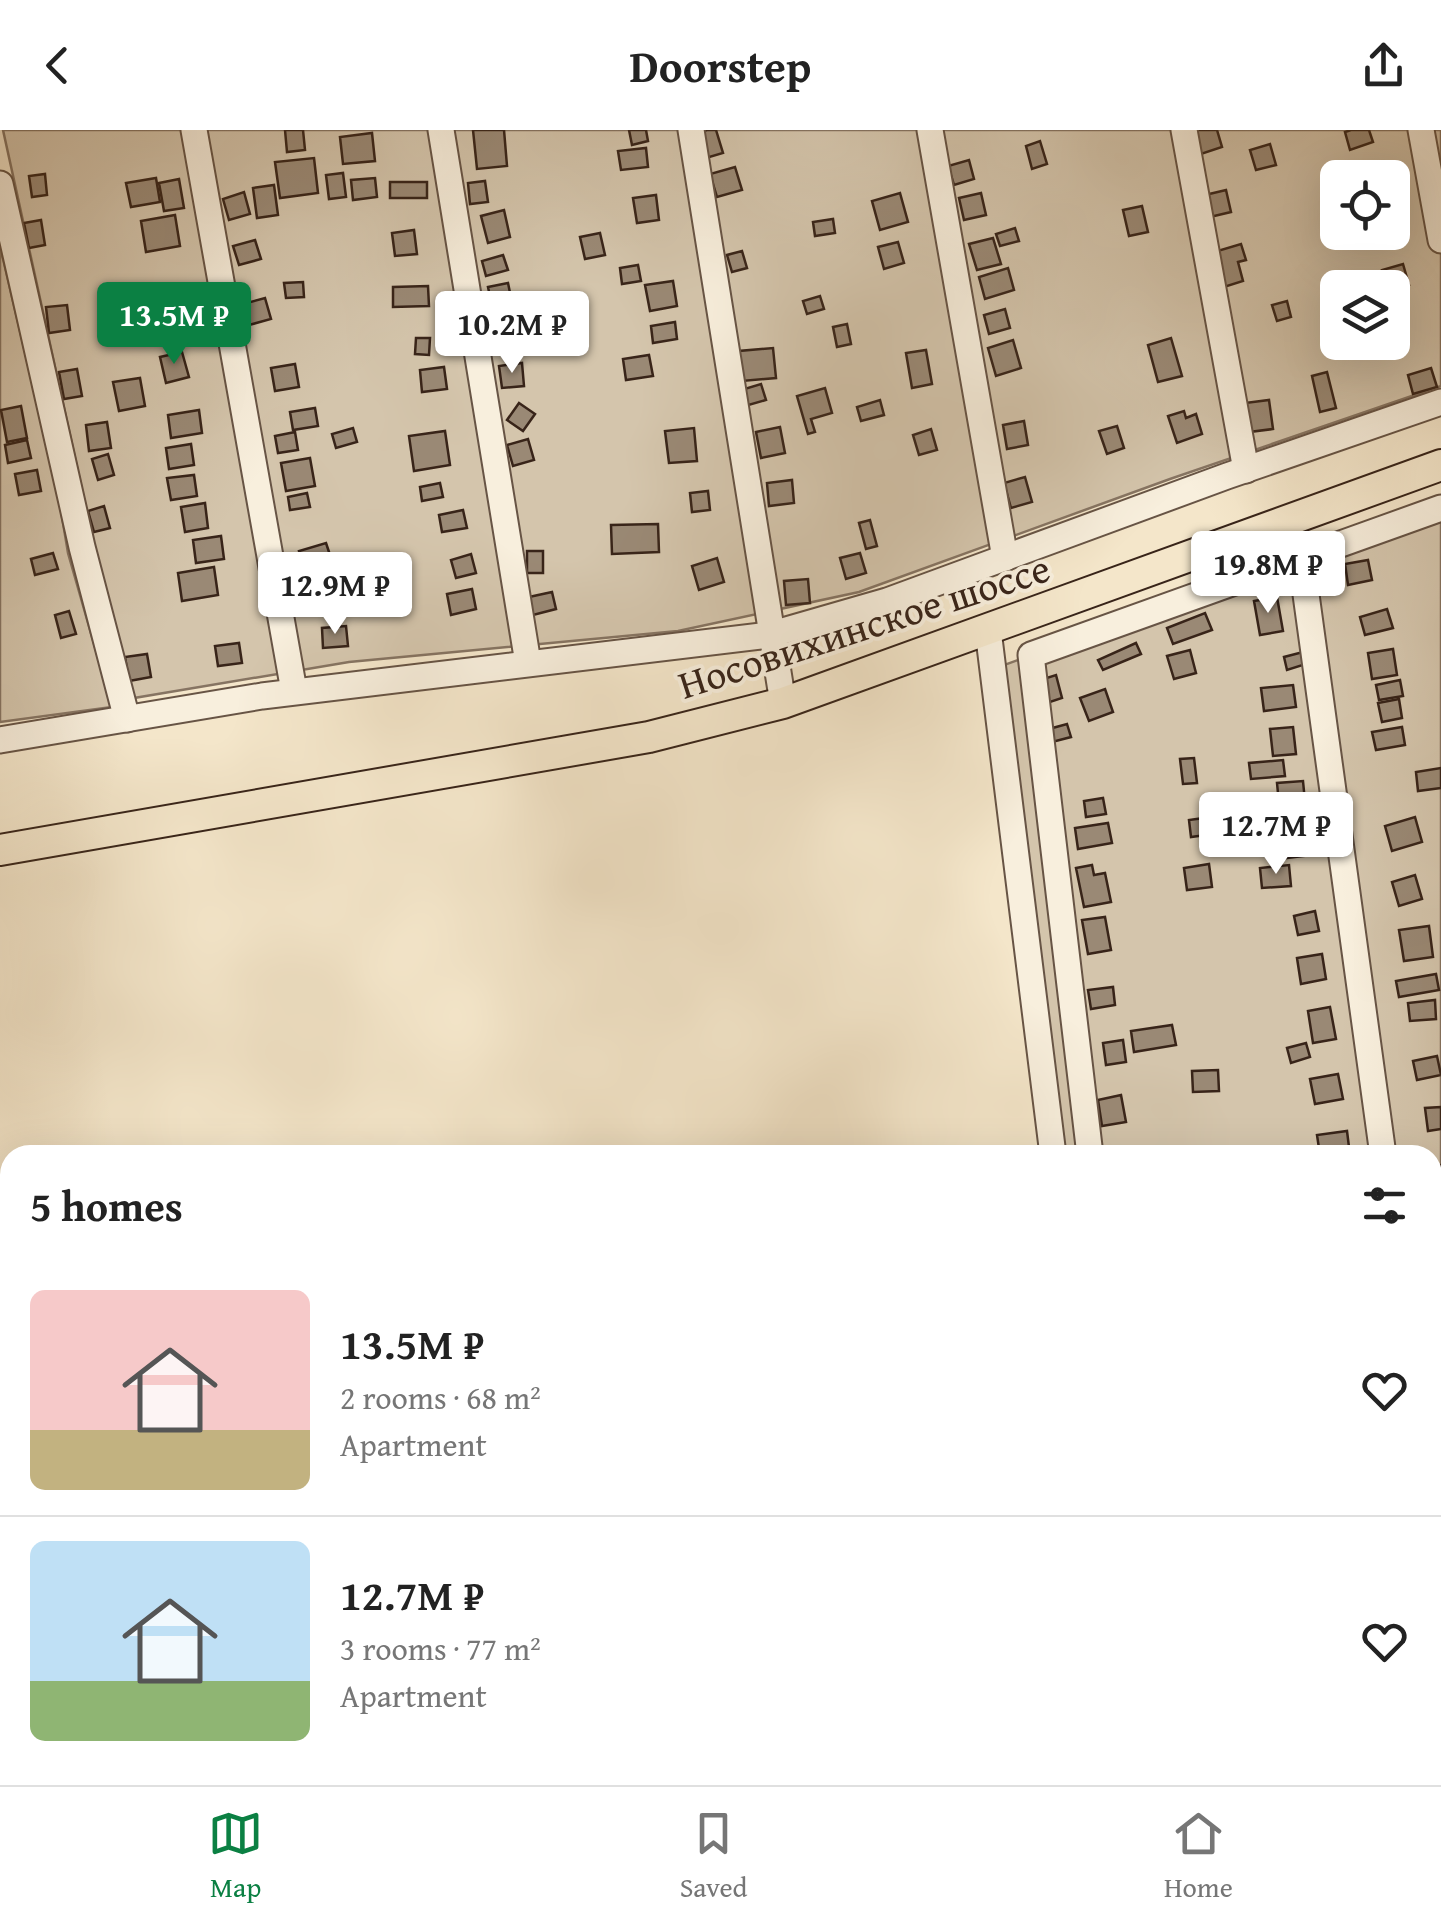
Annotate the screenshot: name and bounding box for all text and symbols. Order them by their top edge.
text: Doorstep [630,33,811,98]
icon: back [30,38,85,93]
icon: share [1356,38,1411,93]
map controls [1320,160,1410,360]
button: locate [1320,160,1410,250]
button: layers [1320,270,1410,360]
pin: 13.5M ₽ [82,282,266,367]
text: 13.5M ₽ [119,291,229,338]
pin: 10.2M ₽ [420,291,604,376]
text: 10.2M ₽ [457,300,567,347]
pin: 19.8M ₽ [1176,531,1360,616]
street label: Носовихинское шоссе [671,538,1057,713]
text: 19.8M ₽ [1213,540,1323,587]
pin: 12.9M ₽ [243,552,427,637]
text: 12.9M ₽ [280,561,390,608]
pin: 12.7M ₽ [1184,792,1368,877]
text: 12.7M ₽ [1221,801,1331,848]
text: 5 homes [30,1175,183,1236]
icon: filters [1357,1178,1412,1233]
text: 13.5M ₽ [340,1313,484,1374]
icon: home [110,1330,230,1450]
icon: heart [1357,1363,1412,1418]
text: 2 rooms · 68 m² [340,1374,541,1421]
text: Apartment [340,1421,487,1468]
text: 12.7M ₽ [340,1564,484,1625]
icon: home [110,1581,230,1701]
icon: heart [1357,1614,1412,1669]
text: 3 rooms · 77 m² [340,1625,541,1672]
text: Apartment [340,1672,487,1719]
tab: Map [208,1806,263,1907]
tab: Saved [680,1806,747,1907]
tab: Home [1164,1806,1233,1907]

